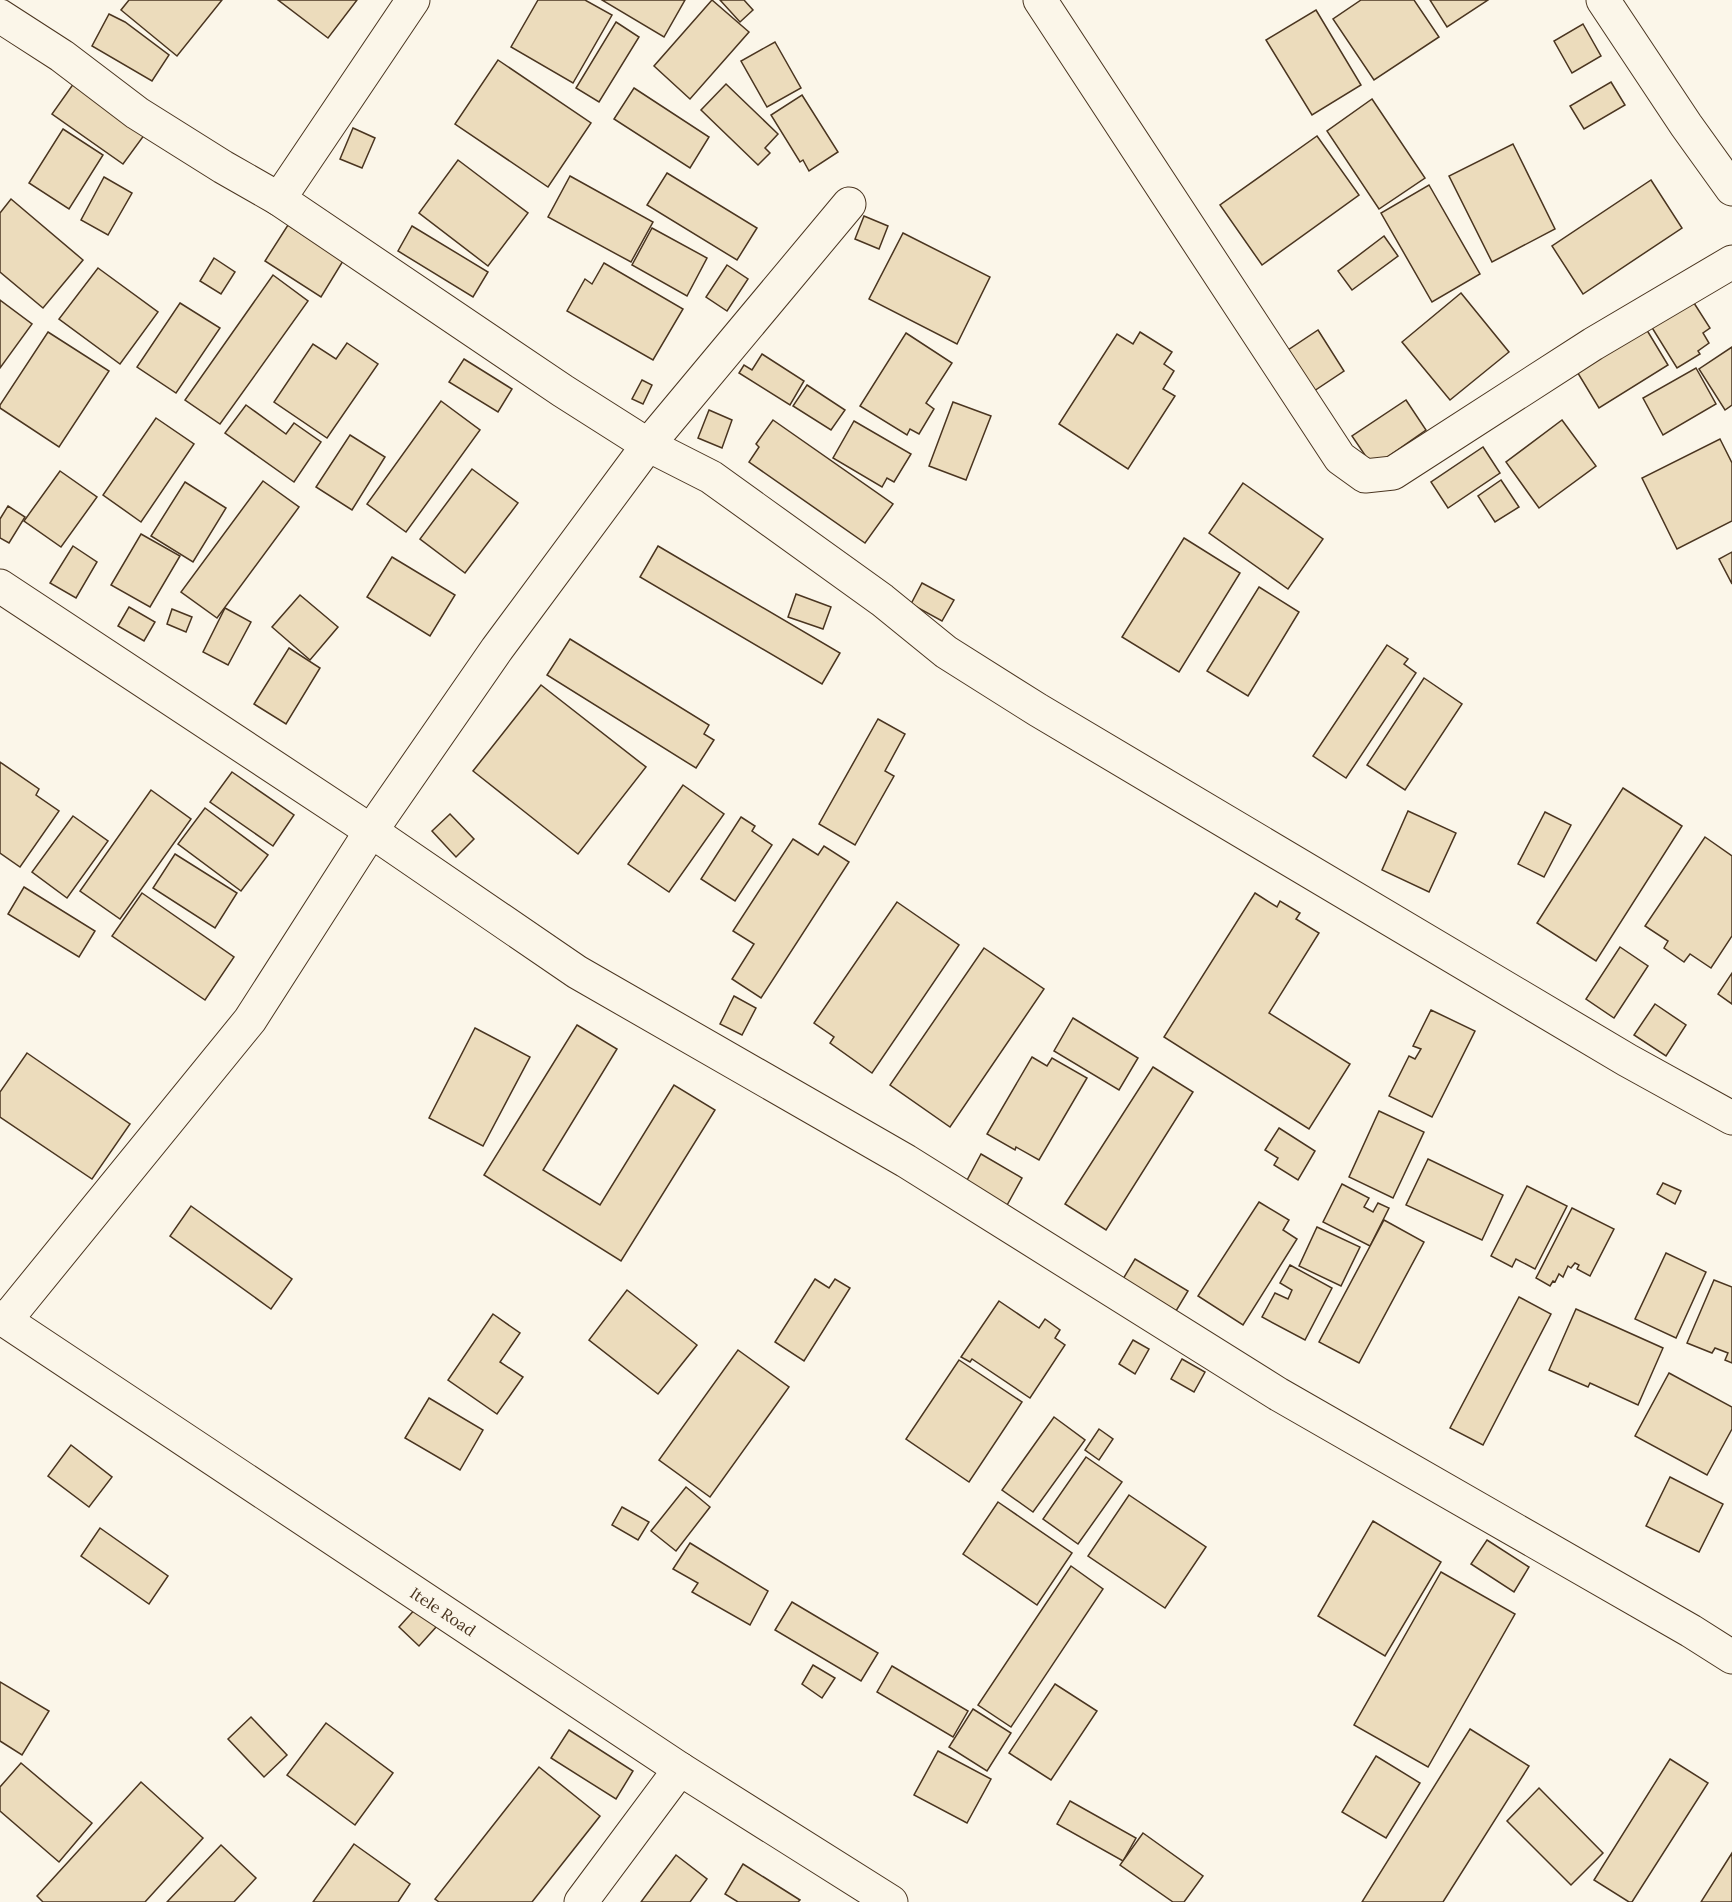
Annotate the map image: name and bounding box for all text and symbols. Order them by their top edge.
street label: Itele Road [407,1583,480,1641]

